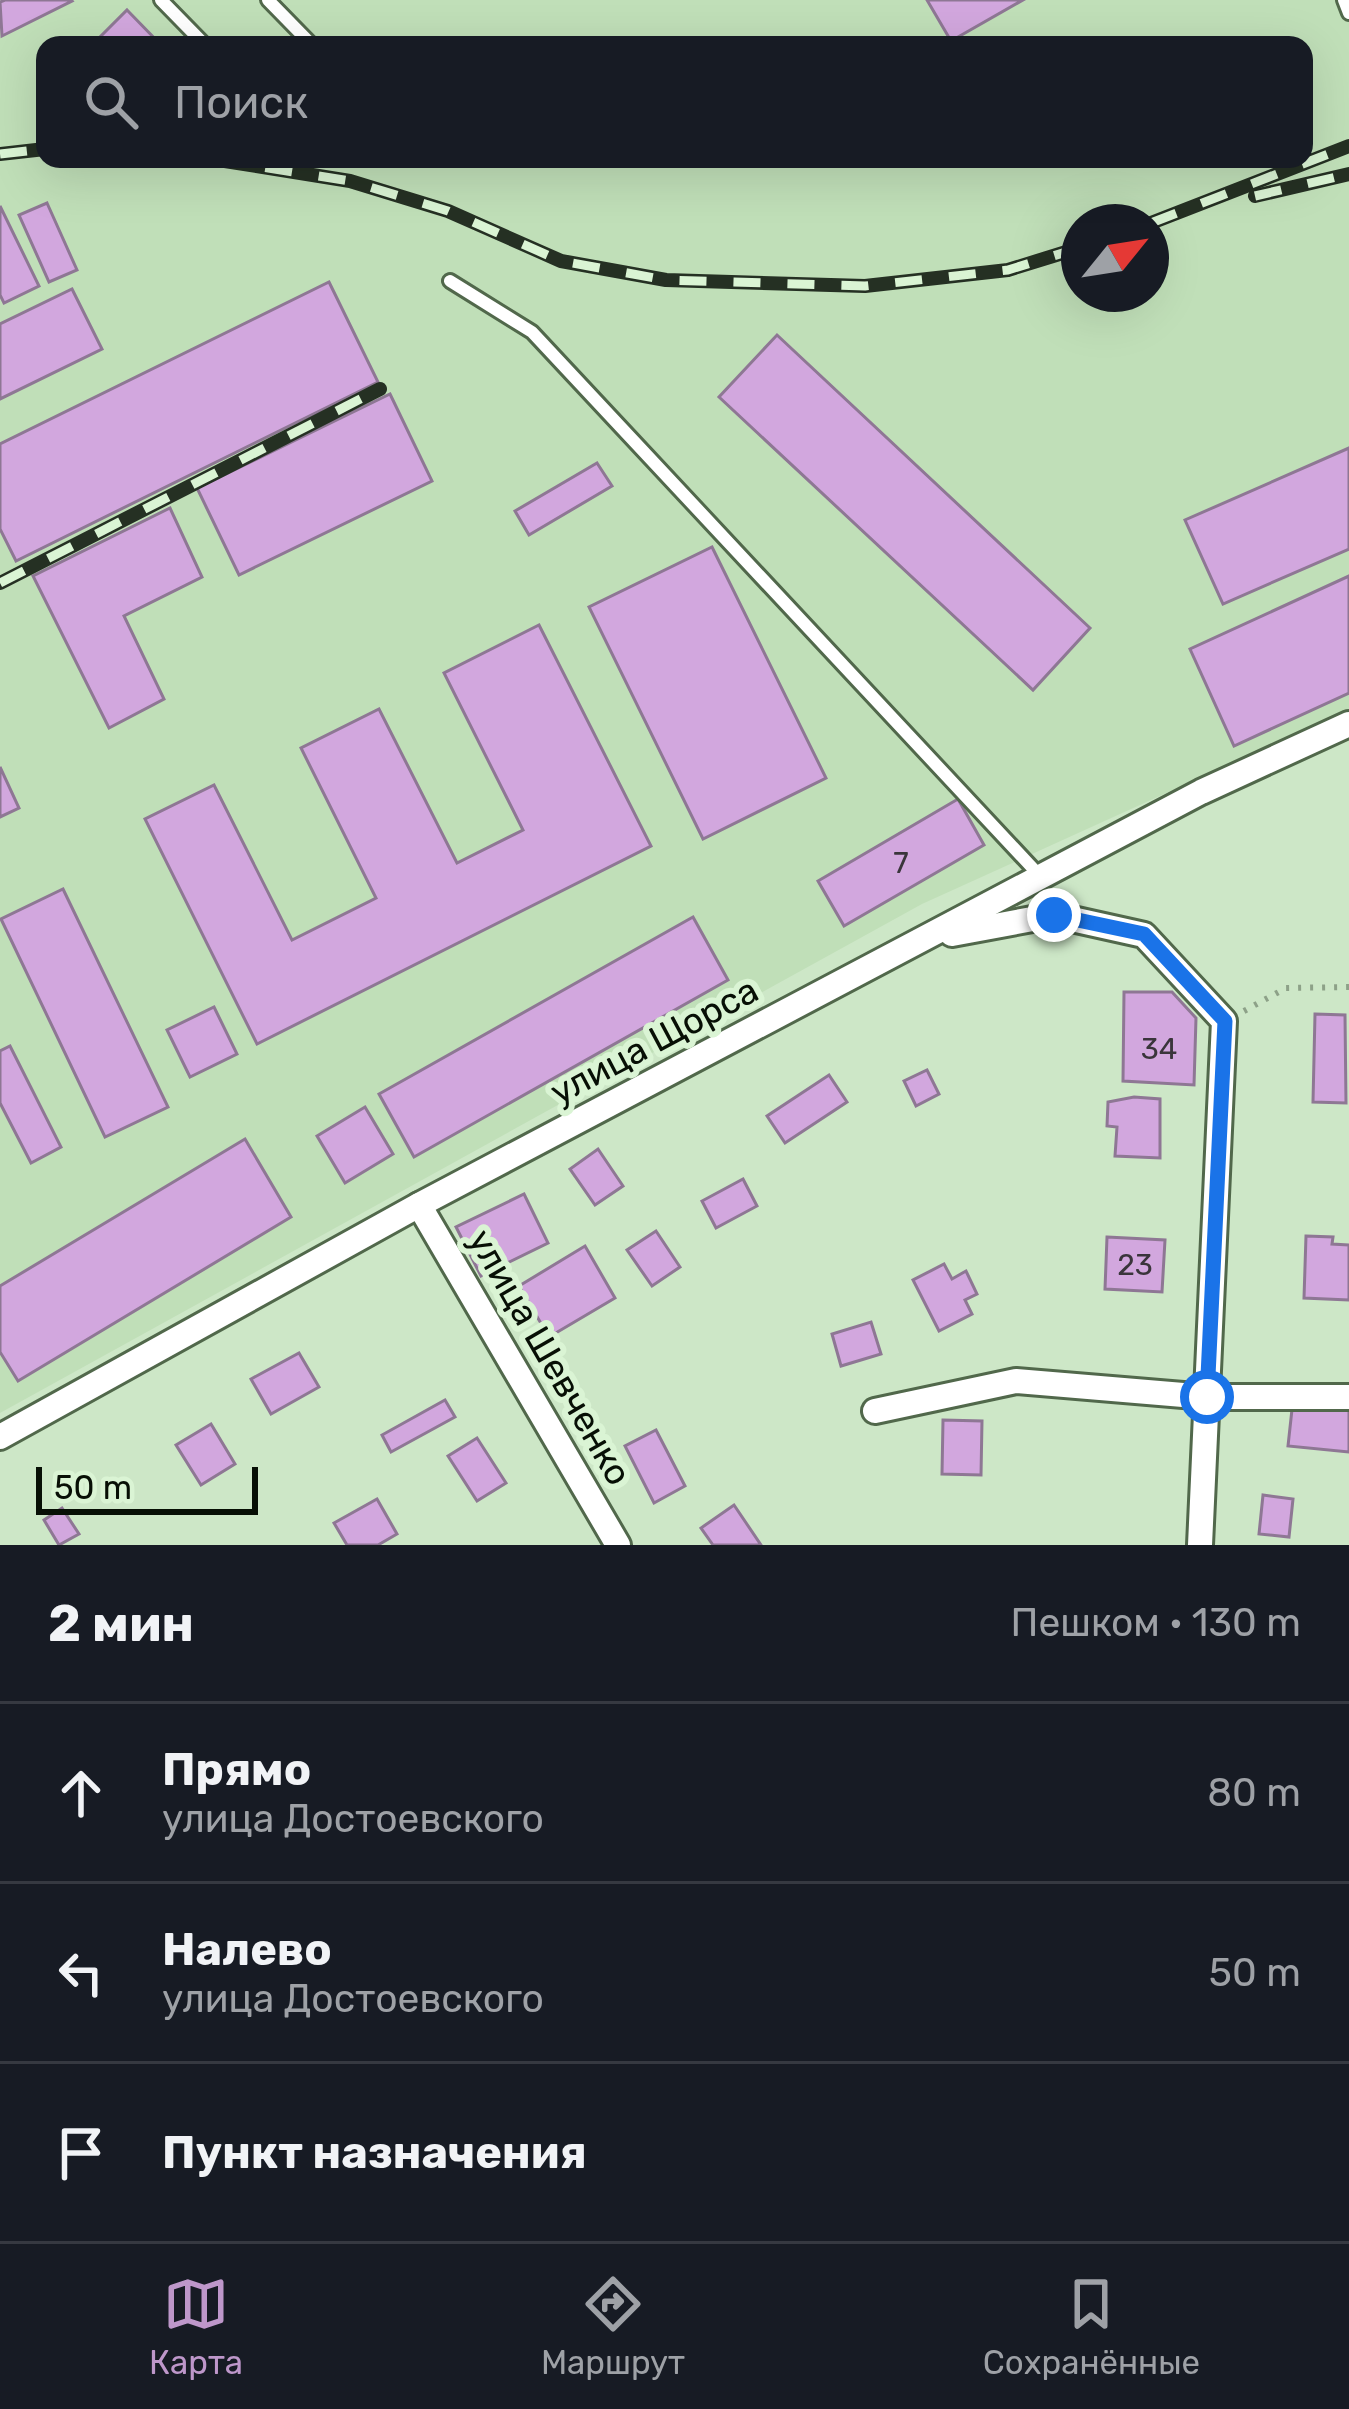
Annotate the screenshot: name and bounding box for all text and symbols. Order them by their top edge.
search box [36,36,1313,168]
icon: search [78,69,144,135]
text: Поиск [174,76,308,129]
north arrow [1061,204,1169,312]
house number: 7 [893,845,909,881]
route end [1027,888,1081,942]
street label: улица Щорса [543,968,765,1114]
house number: 34 [1141,1031,1177,1067]
street label: улица Шевченко [459,1221,641,1493]
house number: 23 [1117,1247,1153,1283]
route start [1180,1370,1234,1424]
scale bar [36,1461,258,1514]
text: 50 m [54,1468,132,1507]
text: 2 мин [48,1593,194,1654]
text: Пешком · 130 m [1011,1600,1301,1646]
text: Прямо [162,1743,311,1796]
icon: ahead [48,1760,114,1826]
text: 80 m [1207,1770,1301,1816]
text: улица Достоевского [162,1796,544,1842]
text: Налево [162,1923,332,1976]
icon: left [48,1940,114,2006]
text: 50 m [1209,1950,1301,1996]
text: улица Достоевского [162,1976,544,2022]
icon: arrive [48,2120,114,2186]
text: Пункт назначения [162,2126,587,2179]
tab: Карта [149,2271,243,2382]
tab: Маршрут [541,2271,685,2382]
tab: Сохранённые [983,2271,1200,2382]

